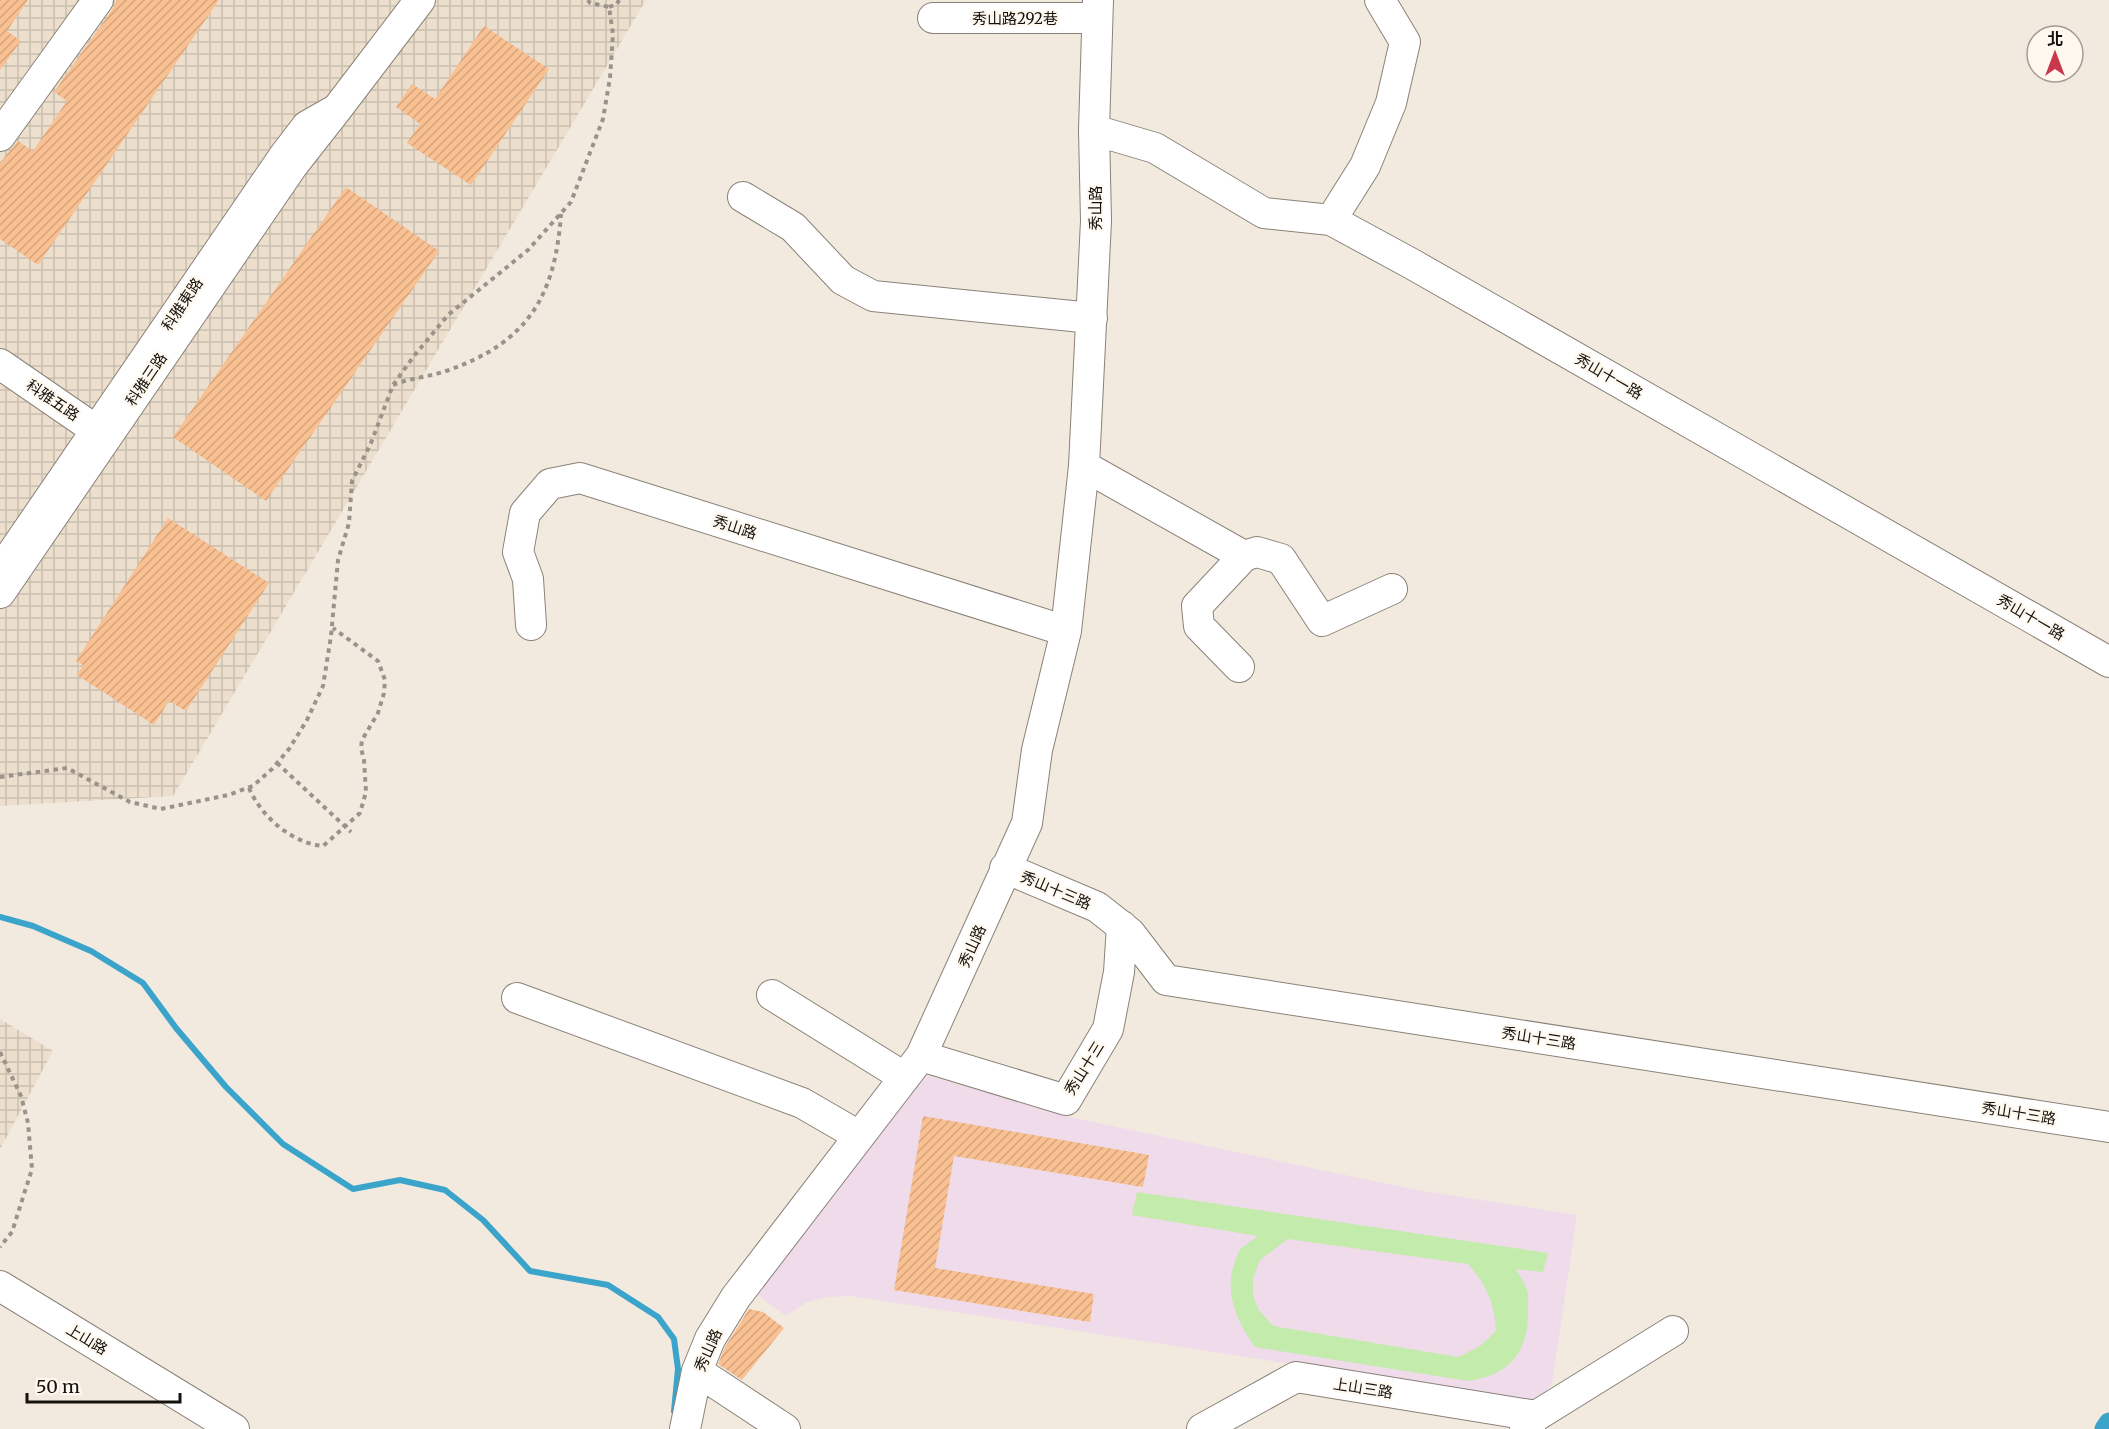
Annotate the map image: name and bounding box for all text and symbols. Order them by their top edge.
street label: 秀山路292巷 [972,9,1058,28]
north arrow [2025,24,2085,84]
text: 北 [2047,29,2063,49]
street label: 秀山路 [1086,185,1105,231]
street label: 科雅東路 [157,274,207,334]
street label: 科雅三路 [121,349,171,409]
street label: 秀山十一路 [1572,349,1646,403]
street label: 科雅五路 [23,375,83,425]
street label: 秀山路 [711,511,759,543]
street label: 秀山十一路 [1994,590,2068,644]
street label: 秀山十三路 [1018,867,1094,913]
street label: 秀山路 [954,922,990,970]
street label: 秀山十三路 [1500,1023,1578,1053]
street label: 秀山十三 [1060,1038,1108,1098]
street label: 秀山十三路 [1980,1098,2058,1128]
street label: 上山路 [63,1319,111,1359]
street label: 秀山路 [690,1326,726,1374]
scale bar [27,1366,180,1404]
street label: 上山三路 [1332,1374,1394,1402]
text: 50 m [36,1375,80,1398]

